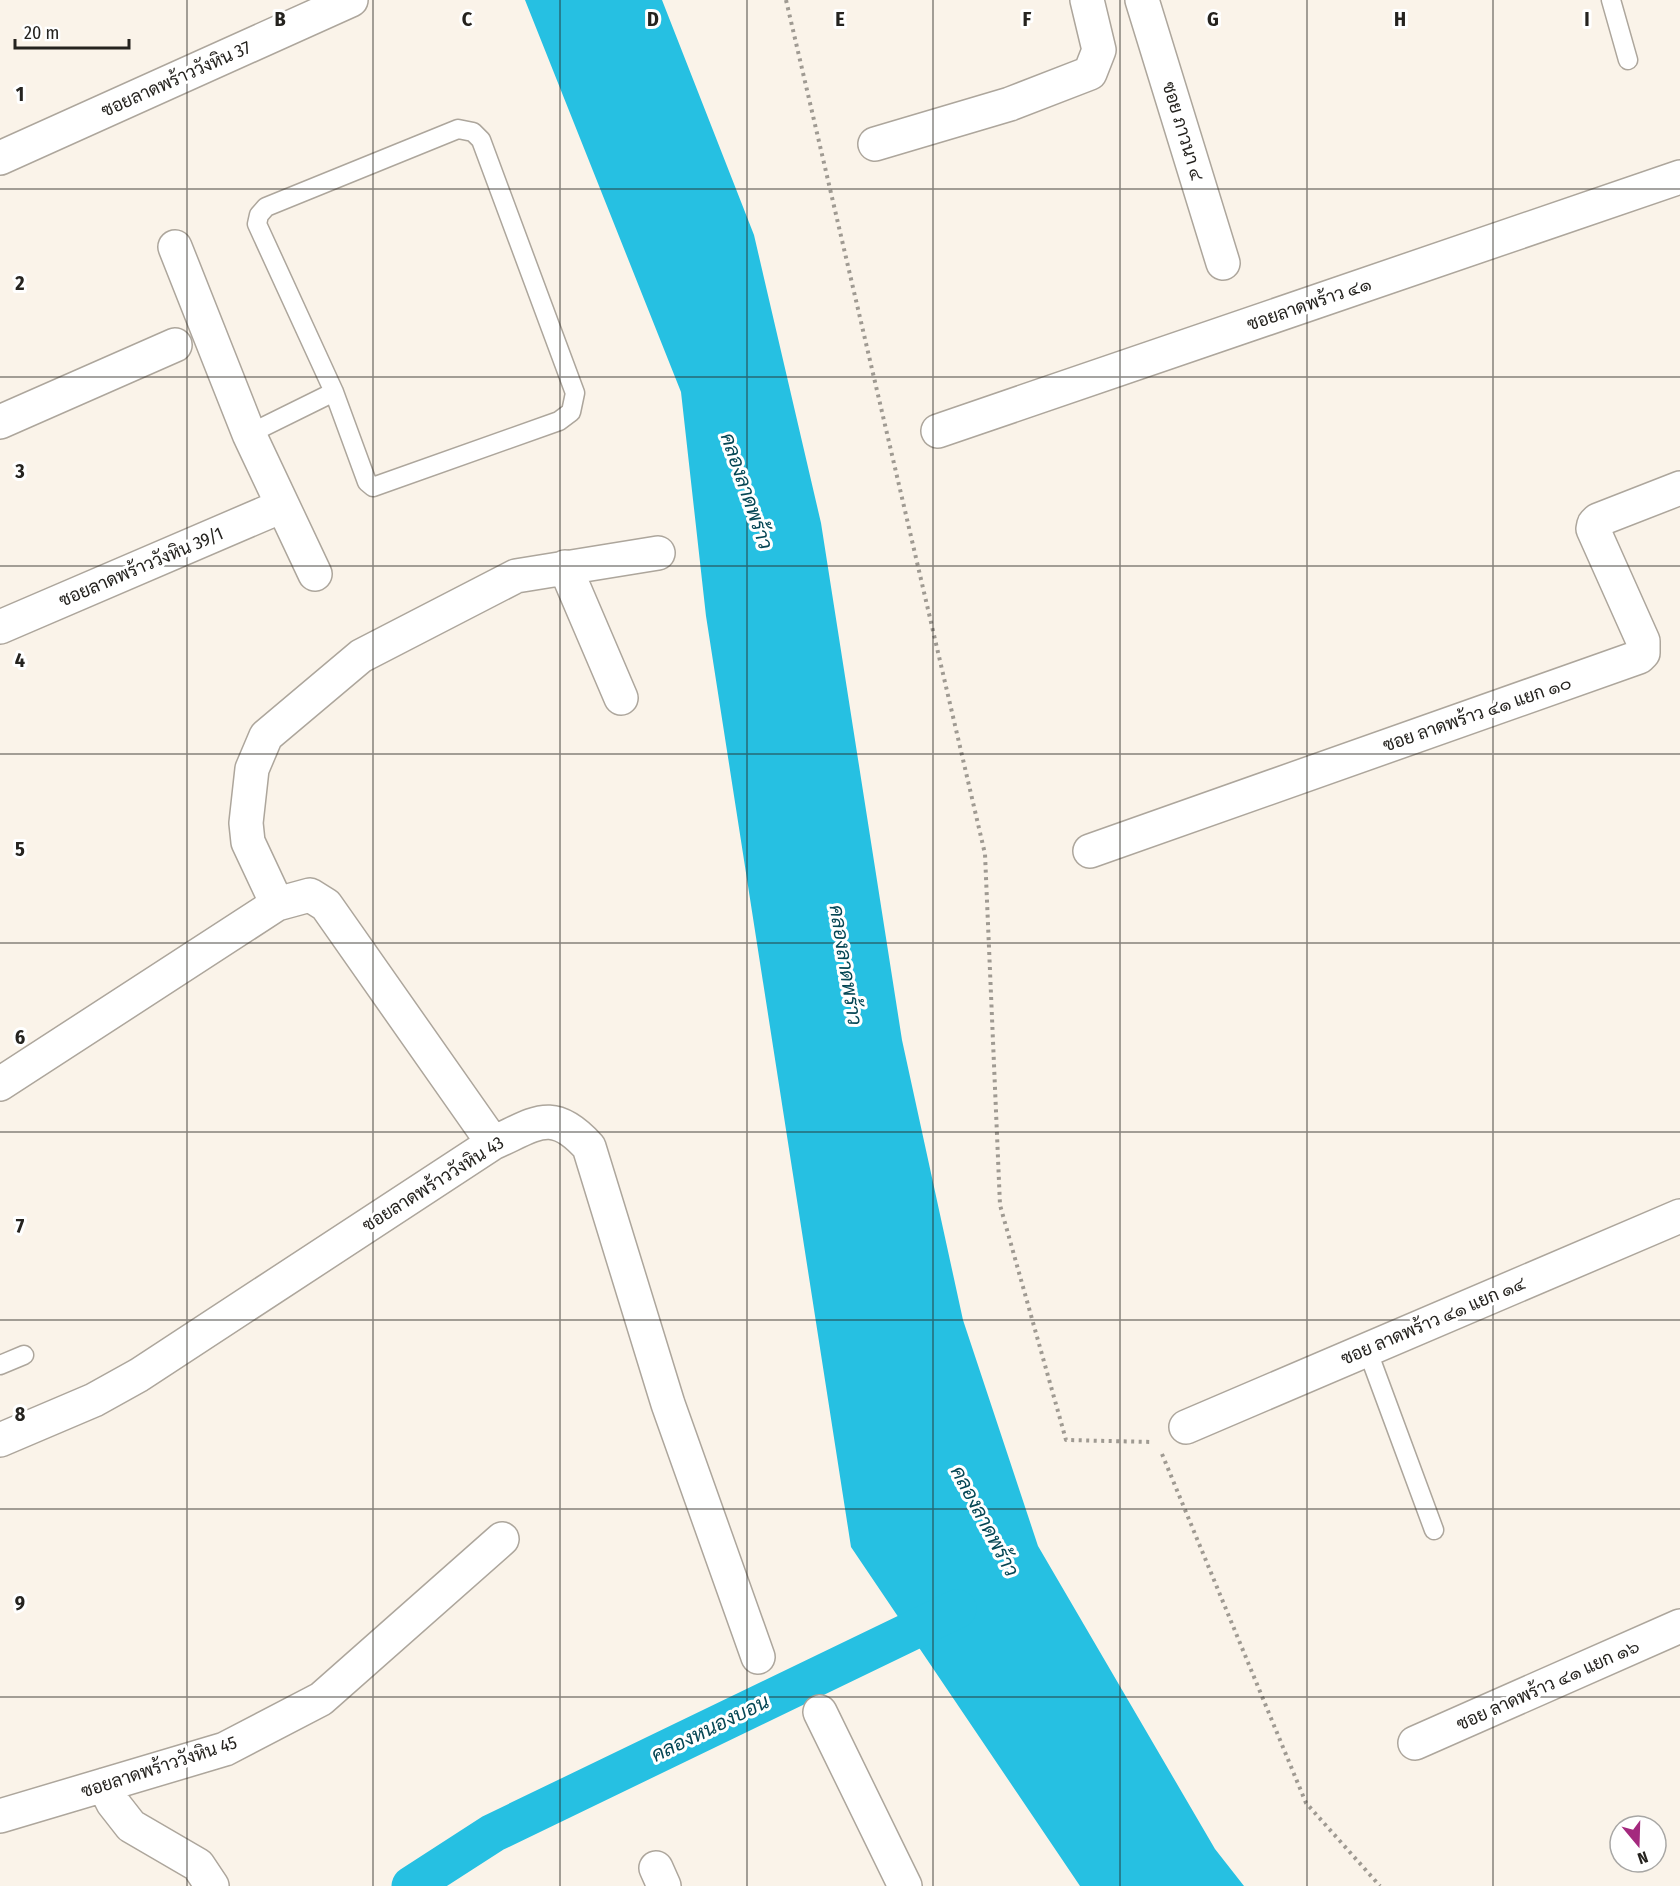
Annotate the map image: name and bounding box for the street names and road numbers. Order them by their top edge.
street label: ซอยลาดพร้าววังหิน 37 [97,35,254,122]
street label: ซอย ภาวนา ๔ [1158,79,1209,184]
street label: ซอยลาดพร้าว ๔๑ [1244,271,1374,336]
street label: ซอยลาดพร้าววังหิน 39/1 [55,522,226,612]
street label: ซอย ลาดพร้าว ๔๑ แยก ๑๐ [1380,670,1574,757]
street label: ซอยลาดพร้าววังหิน 43 [358,1131,508,1236]
street label: ซอย ลาดพร้าว ๔๑ แยก ๑๔ [1337,1271,1529,1370]
street label: ซอย ลาดพร้าว ๔๑ แยก ๑๖ [1453,1634,1643,1735]
street label: ซอยลาดพร้าววังหิน 45 [78,1730,240,1803]

